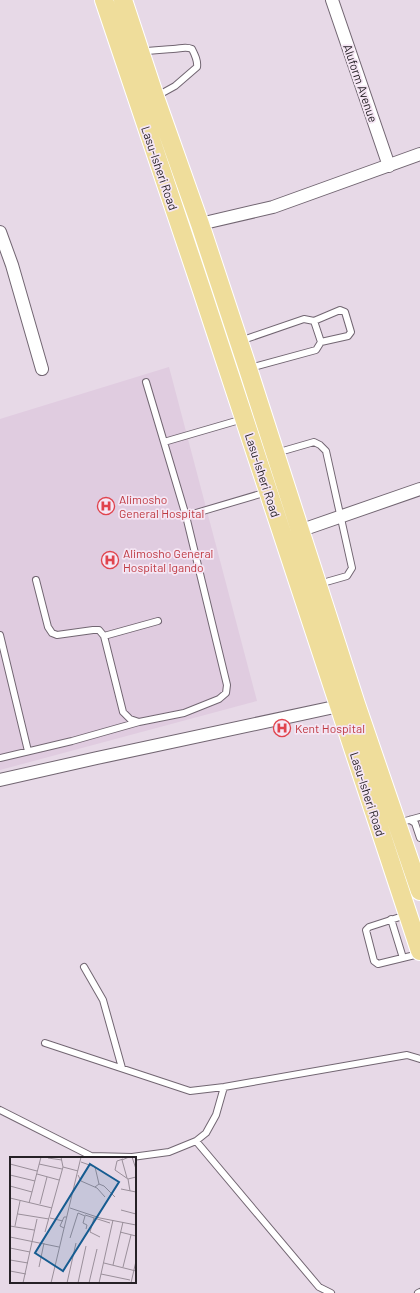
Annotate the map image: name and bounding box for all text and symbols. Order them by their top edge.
street label: Aluform Avenue [341,42,381,124]
street label: Lasu-Isheri Road [139,124,181,212]
street label: Lasu-Isheri Road [243,431,283,519]
place label: Alimosho General Hospital [119,492,204,520]
hospital icon: Alimosho General Hospital [96,496,116,516]
place label: Alimosho General Hospital Igando [123,546,213,574]
hospital icon: Alimosho General Hospital Igando [100,550,120,570]
hospital icon: Kent Hospital [272,718,292,738]
place label: Kent Hospital [295,721,365,735]
street label: Lasu-Isheri Road [348,750,388,838]
inset map [10,1157,136,1283]

